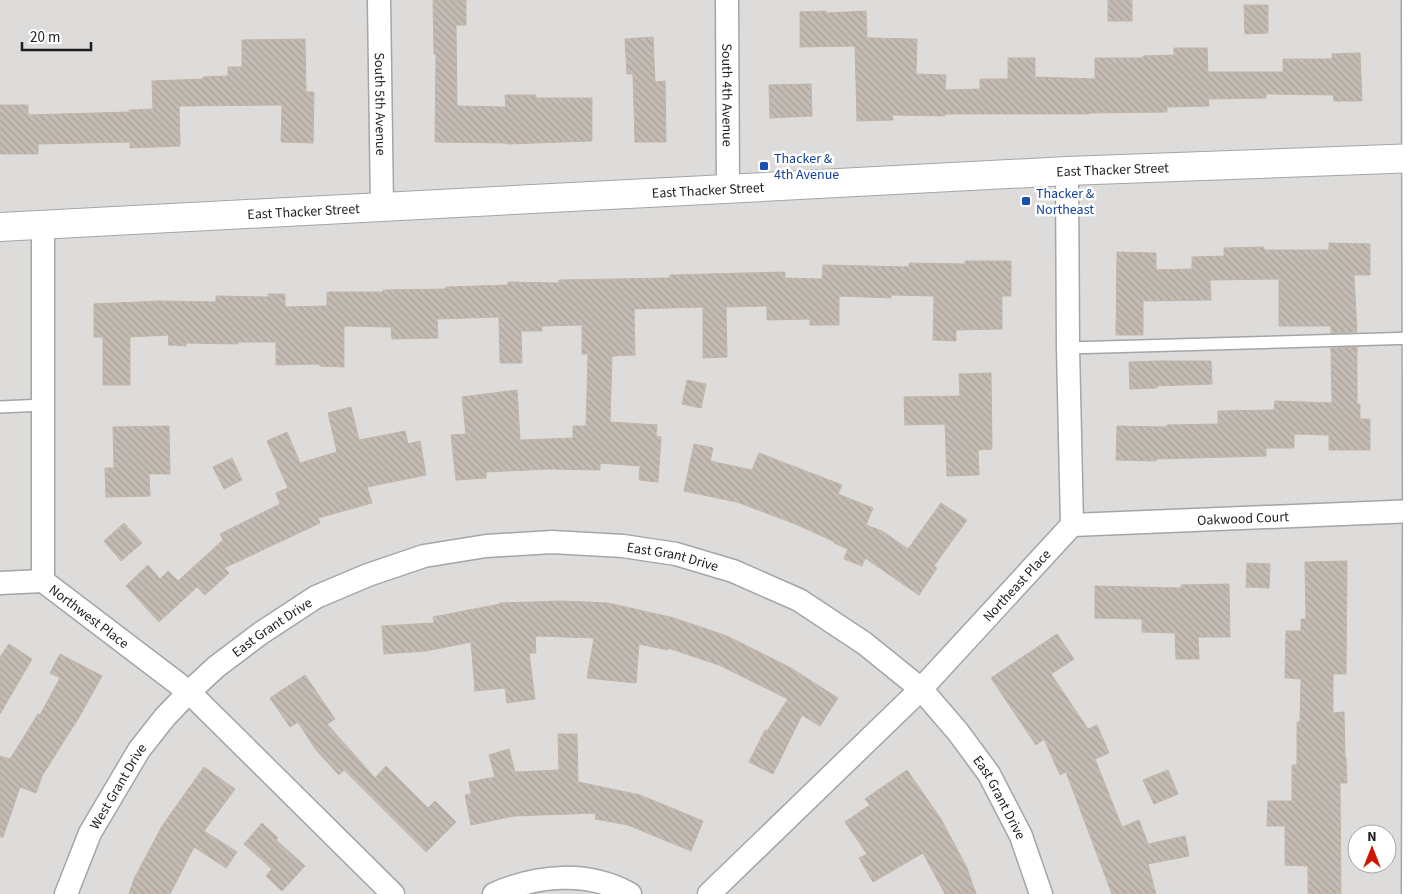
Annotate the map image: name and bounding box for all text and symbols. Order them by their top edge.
scale bar [22,20,91,52]
text: 20 m [30,27,60,48]
street label: South 4th Avenue [716,43,737,147]
street label: South 5th Avenue [369,52,390,156]
place label: Thacker & 4th Avenue [774,149,839,185]
street label: East Thacker Street [1056,158,1169,183]
marker: Thacker & 4th Avenue [758,160,770,172]
street label: East Thacker Street [651,178,765,204]
place label: Thacker & Northeast [1036,184,1095,220]
marker: Thacker & Northeast [1020,195,1032,207]
street label: East Thacker Street [247,199,361,225]
street label: Oakwood Court [1197,507,1289,531]
street label: East Grant Drive [625,538,721,577]
street label: Northeast Place [979,545,1056,627]
street label: Northwest Place [44,580,133,654]
street label: East Grant Drive [228,593,316,663]
street label: West Grant Drive [85,739,152,833]
street label: East Grant Drive [968,752,1030,843]
north arrow [1347,824,1397,874]
text: N [1367,827,1377,847]

